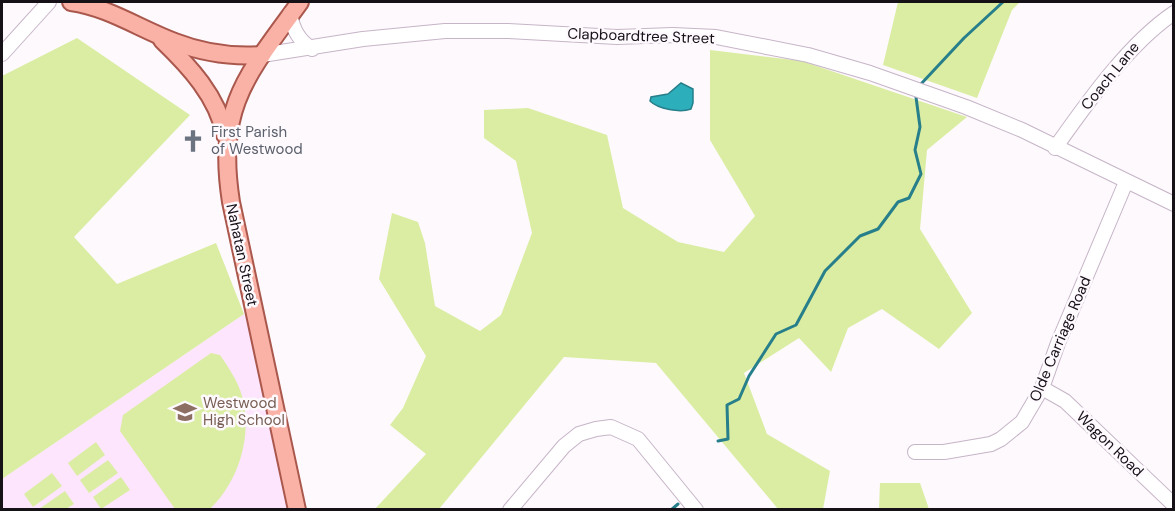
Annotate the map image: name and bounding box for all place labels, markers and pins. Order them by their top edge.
place label: First Parish of Westwood [211,122,303,159]
church icon: First Parish of Westwood [180,128,206,154]
place label: Westwood High School [203,393,285,430]
school or university icon: Westwood High School [172,399,198,425]

